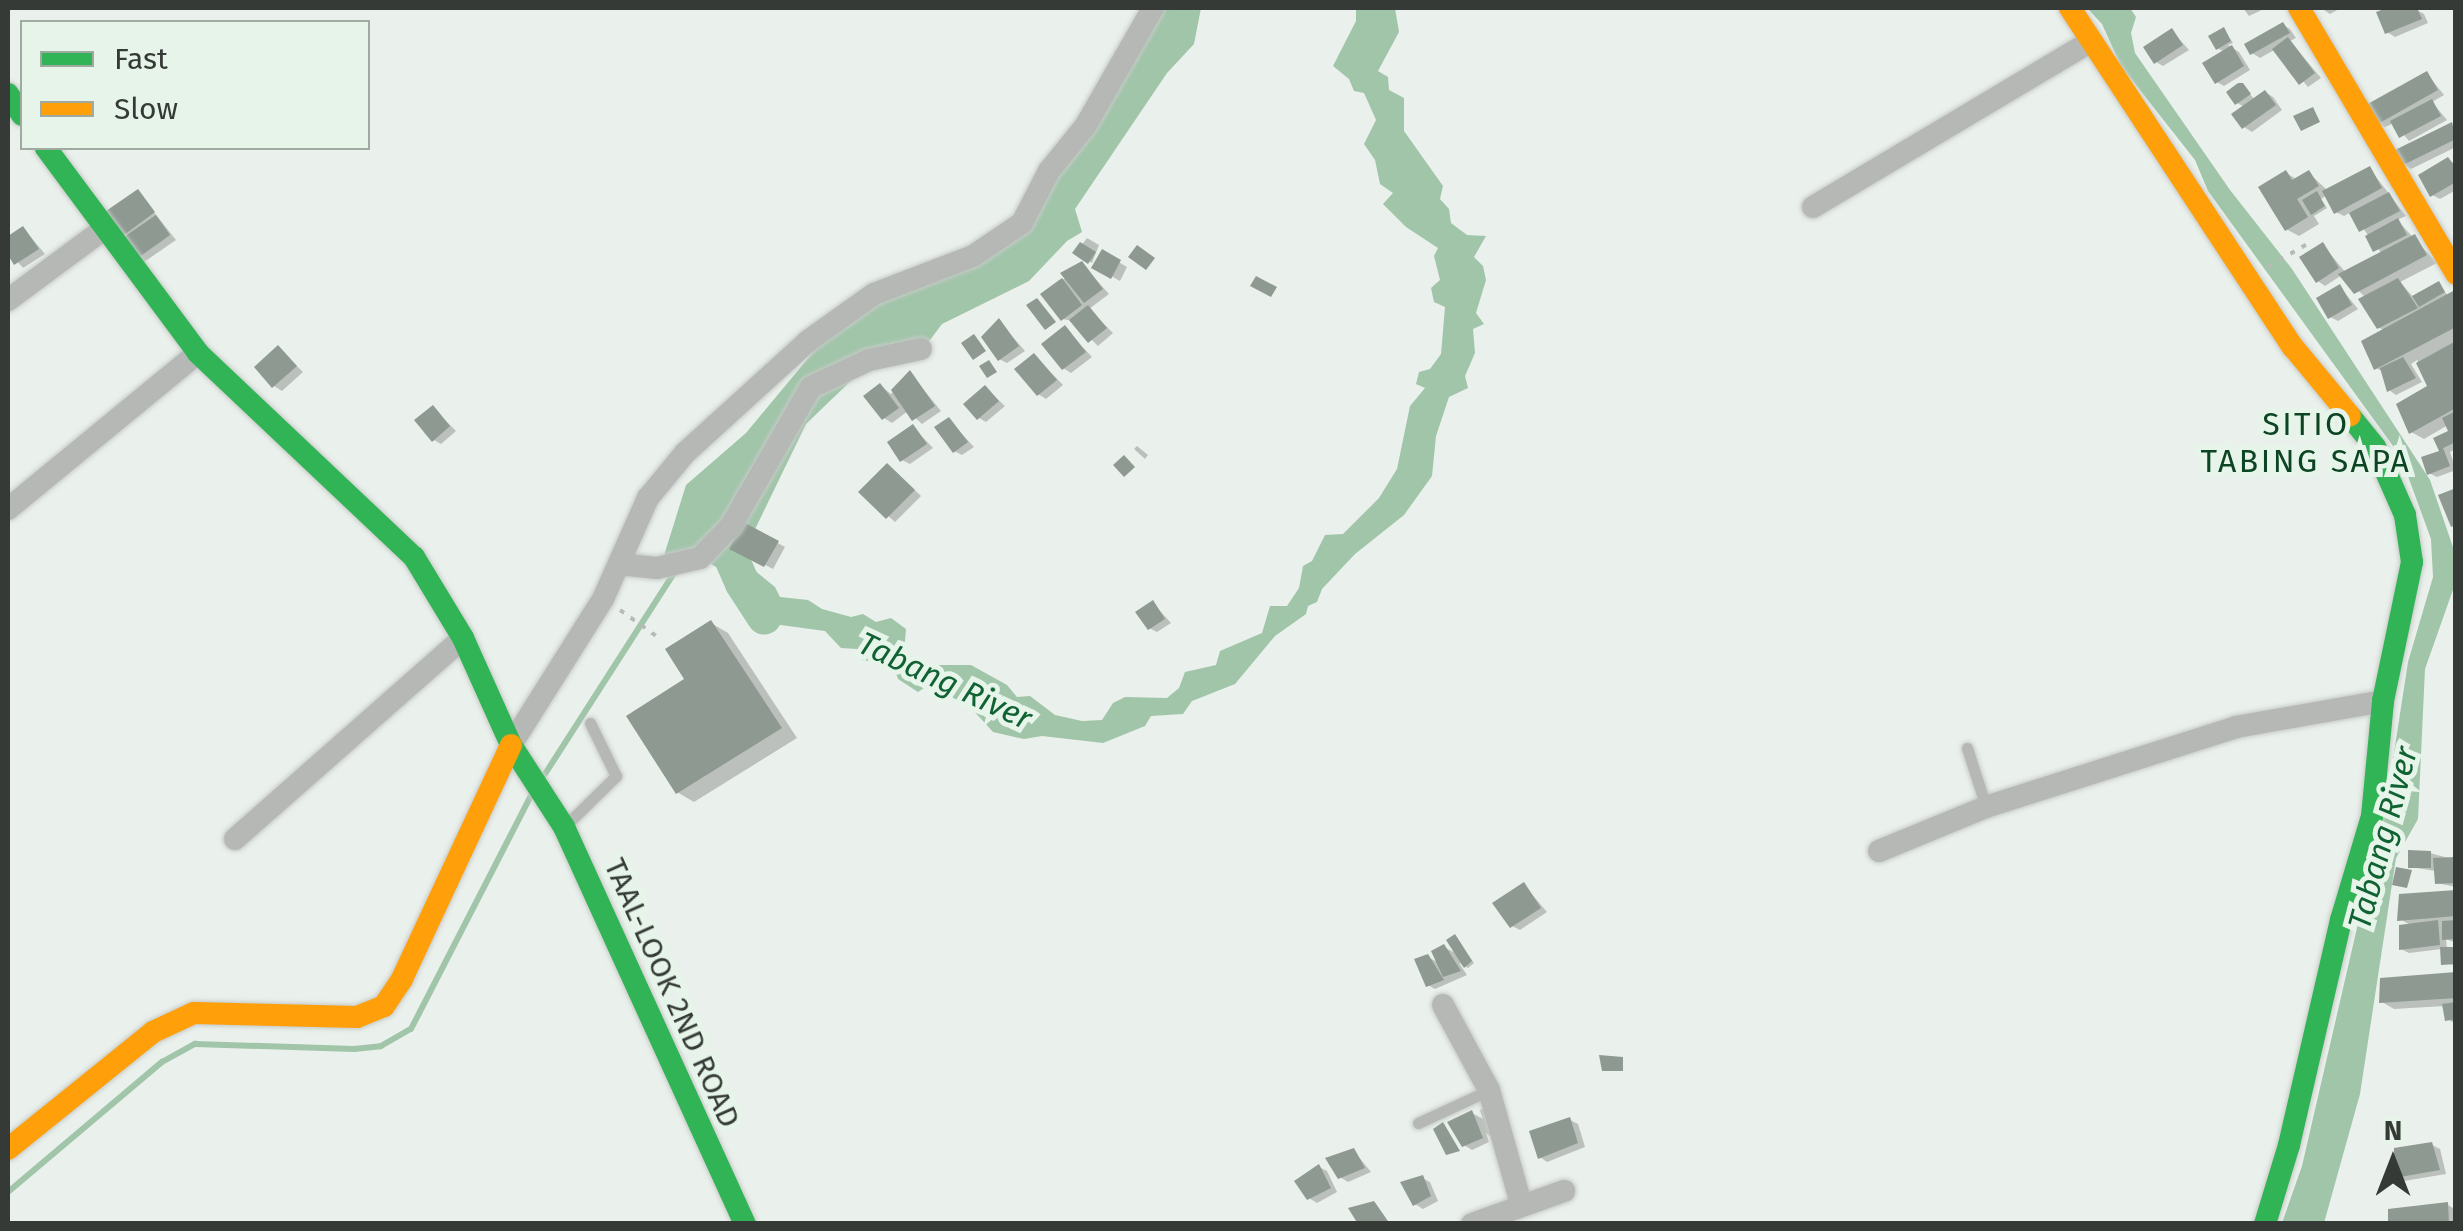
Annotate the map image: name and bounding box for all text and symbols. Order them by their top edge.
legend [20,20,370,150]
text: Fast [114,41,168,77]
text: Slow [114,91,178,127]
district label: SITIO TABING SAPA [2201,406,2411,481]
water label: Tabang River [852,624,1038,738]
water label: Tabang River [2340,743,2426,933]
street label: TAAL-LOOK 2ND ROAD [596,853,748,1133]
north arrow [2343,1111,2443,1211]
text: N [2384,1114,2402,1147]

